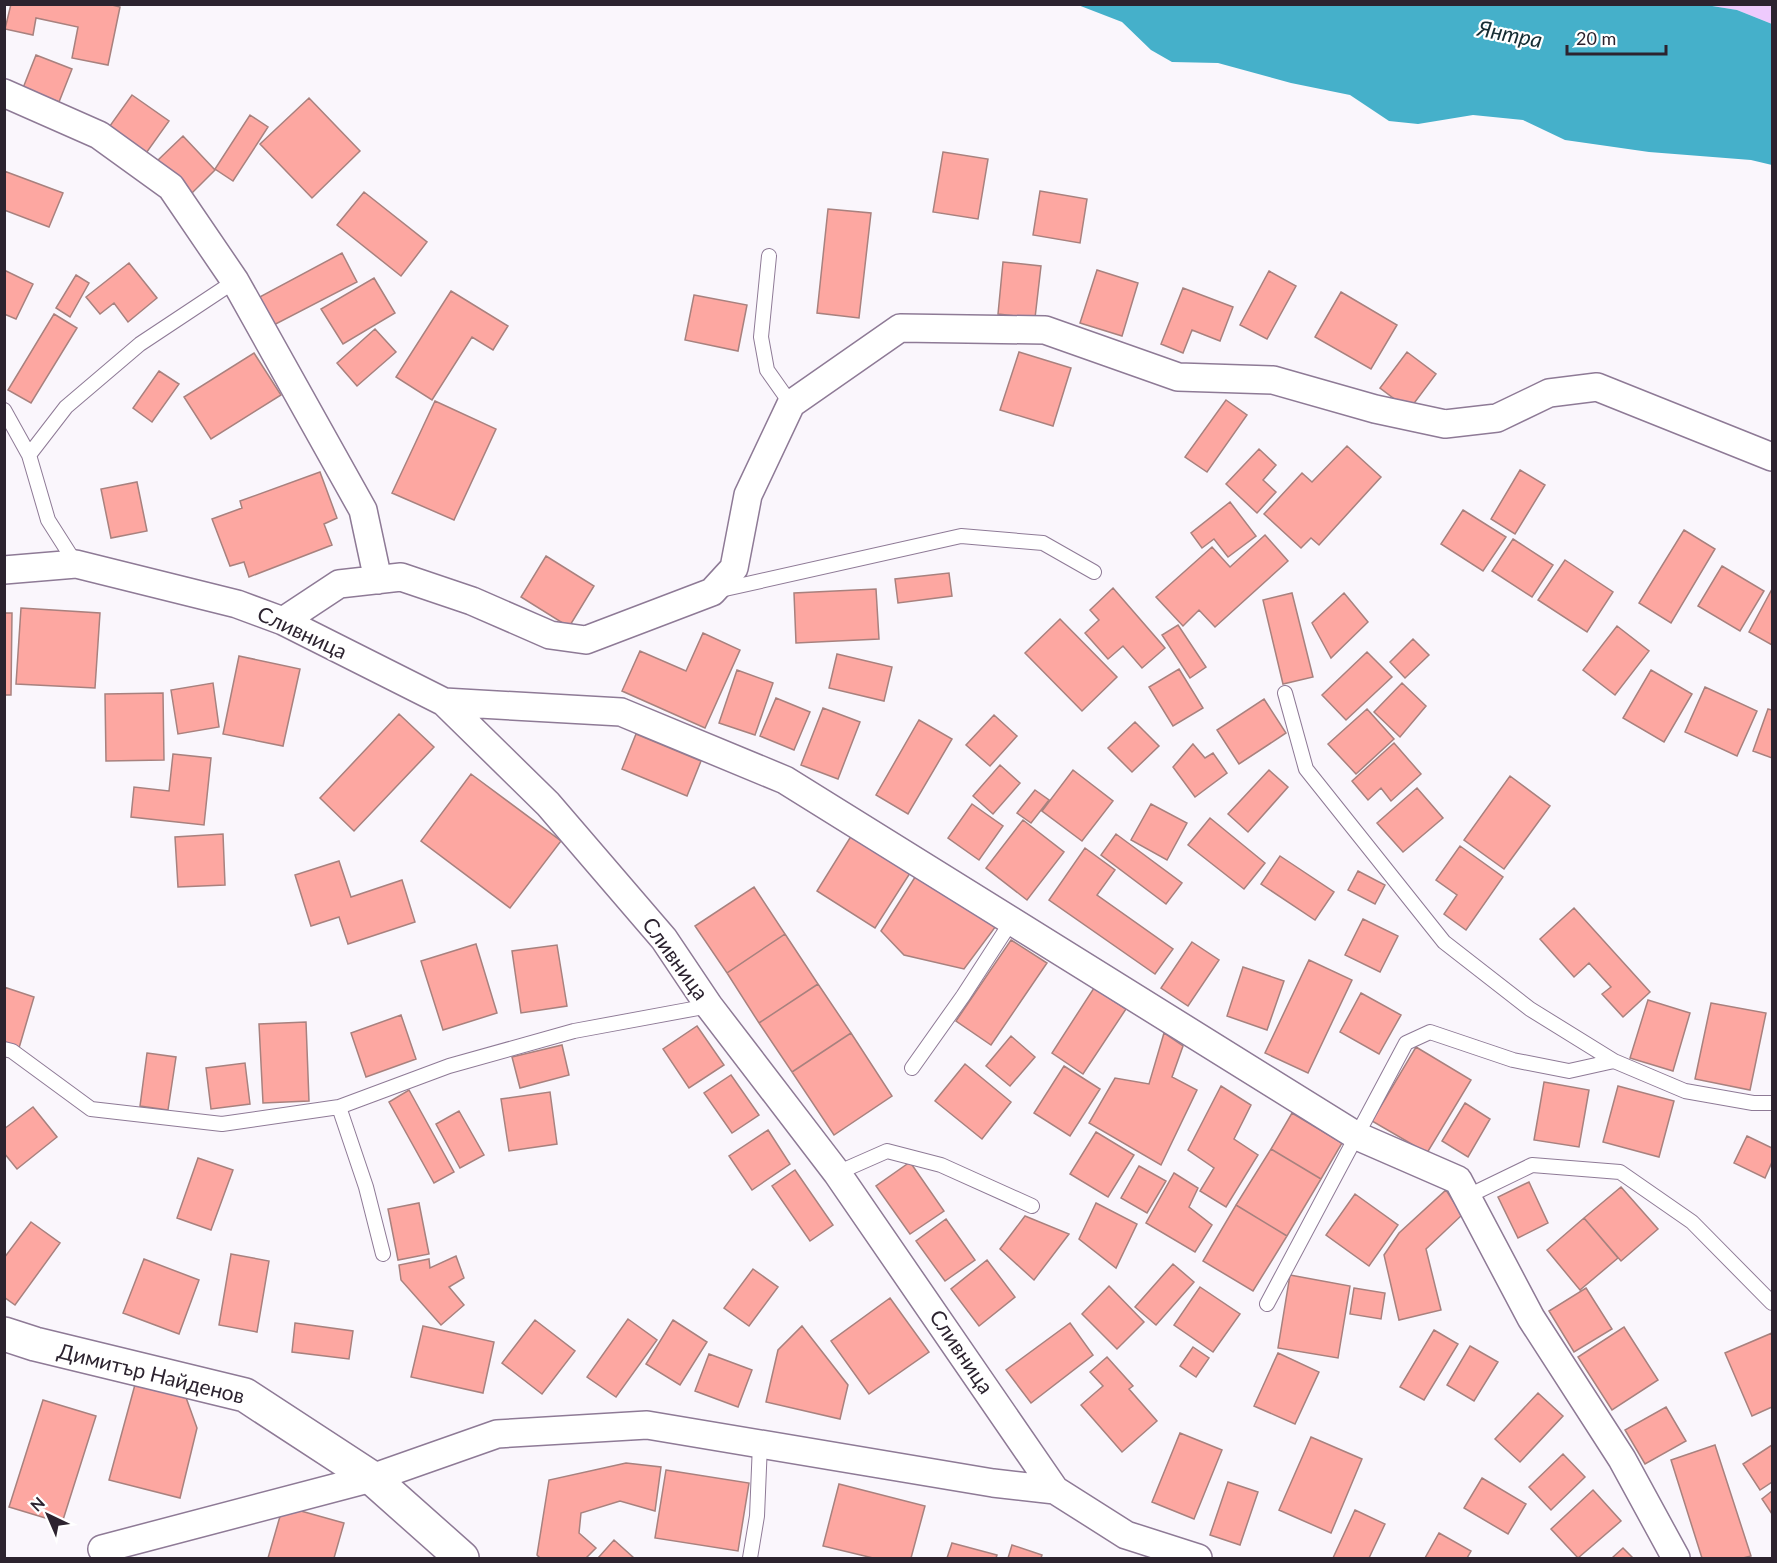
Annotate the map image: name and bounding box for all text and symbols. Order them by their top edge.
water label: Янтра [1474,14,1545,53]
scale bar [1567,18,1666,56]
text: 20 m [1576,27,1616,49]
street label: Сливница [254,600,351,663]
street label: Сливница [638,912,715,1004]
street label: Сливница [925,1304,999,1398]
street label: Димитър Найденов [55,1337,247,1408]
north arrow [18,1485,78,1545]
text: N [26,1493,48,1515]

